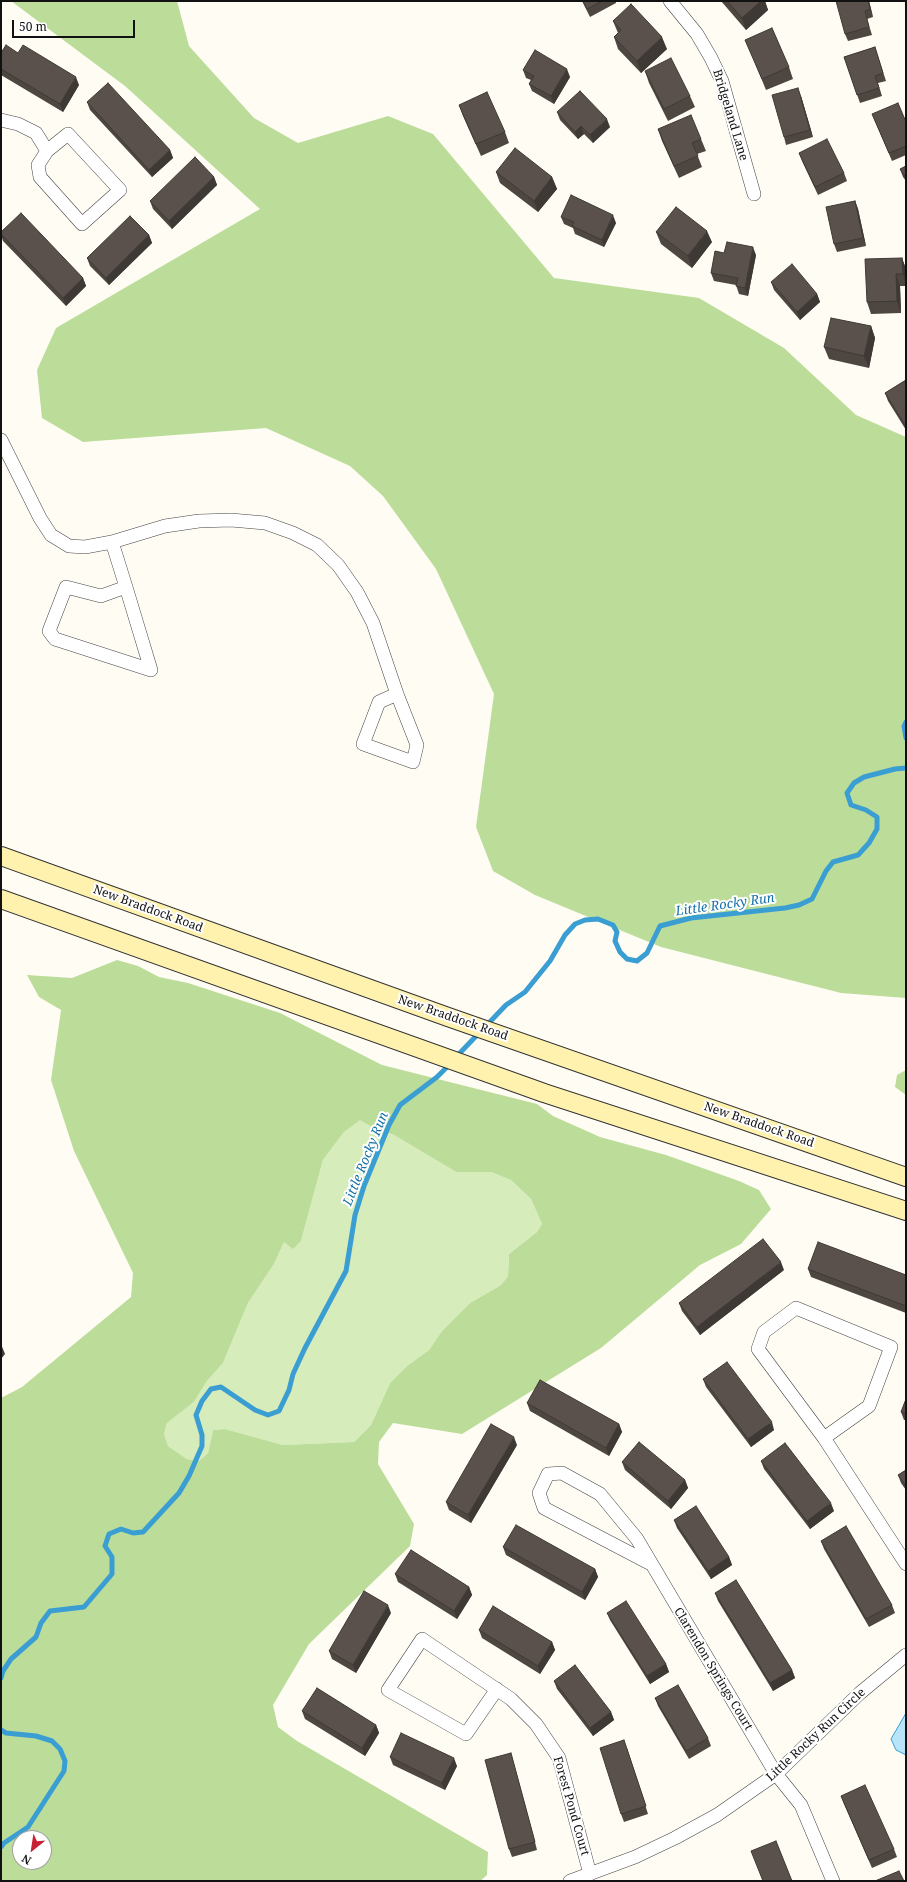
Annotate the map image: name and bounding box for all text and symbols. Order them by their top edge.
scale bar [14,12,137,38]
text: 50 m [19,18,47,35]
street label: Bridgeland Lane [709,68,751,162]
street label: New Braddock Road [91,882,205,936]
water label: Little Rocky Run [675,890,775,920]
street label: New Braddock Road [396,992,510,1044]
street label: New Braddock Road [702,1099,816,1151]
water label: Little Rocky Run [340,1110,392,1208]
street label: Clarendon Springs Court [671,1605,755,1733]
street label: Little Rocky Run Circle [764,1685,868,1785]
street label: Forest Pond Court [550,1755,592,1857]
north arrow [12,1830,52,1870]
text: N [19,1851,34,1869]

